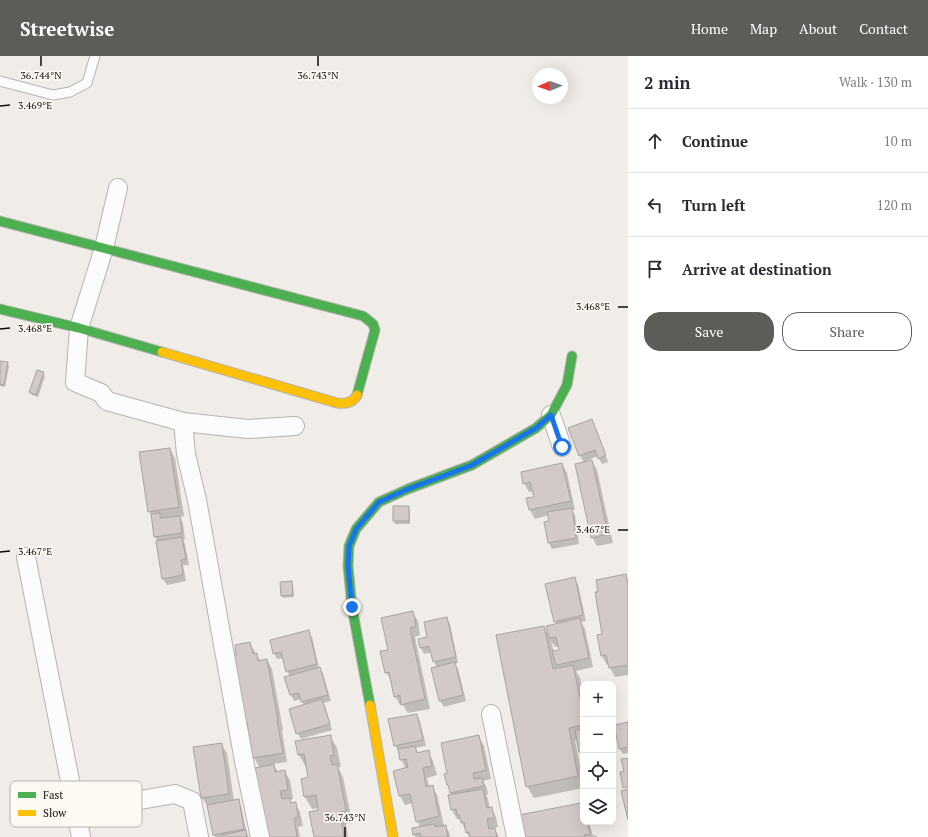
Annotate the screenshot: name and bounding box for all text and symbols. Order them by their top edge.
text: Streetwise [20,16,114,41]
text: Home [691,19,728,38]
text: Map [750,19,777,38]
text: About [799,19,837,38]
text: Contact [859,19,908,38]
north arrow [532,68,568,104]
text: 36.744°N [21,69,62,82]
text: 36.743°N [298,69,339,82]
text: 2 min [644,71,691,94]
text: Walk · 130 m [839,73,912,91]
text: 3.469°E [18,99,52,112]
icon: ahead [644,130,666,152]
text: Continue [682,131,748,151]
text: 10 m [884,132,912,150]
icon: left [644,194,666,216]
text: Turn left [682,195,746,215]
text: 120 m [877,196,912,214]
icon: arrive [644,258,666,280]
text: Arrive at destination [682,259,832,279]
text: 3.468°E [576,300,610,313]
button: Save [644,312,774,351]
button: Share [782,312,912,351]
text: 3.468°E [18,322,52,335]
route start [553,438,571,456]
text: 3.467°E [576,523,610,536]
text: 3.467°E [18,545,52,558]
route end [343,598,361,616]
map controls [580,681,616,825]
button: + [580,681,616,717]
button: − [580,717,616,753]
button: locate [580,753,616,789]
legend [10,781,142,827]
text: Fast [43,788,63,802]
button: layers [580,789,616,825]
text: Slow [43,806,67,820]
text: 36.743°N [325,811,366,824]

